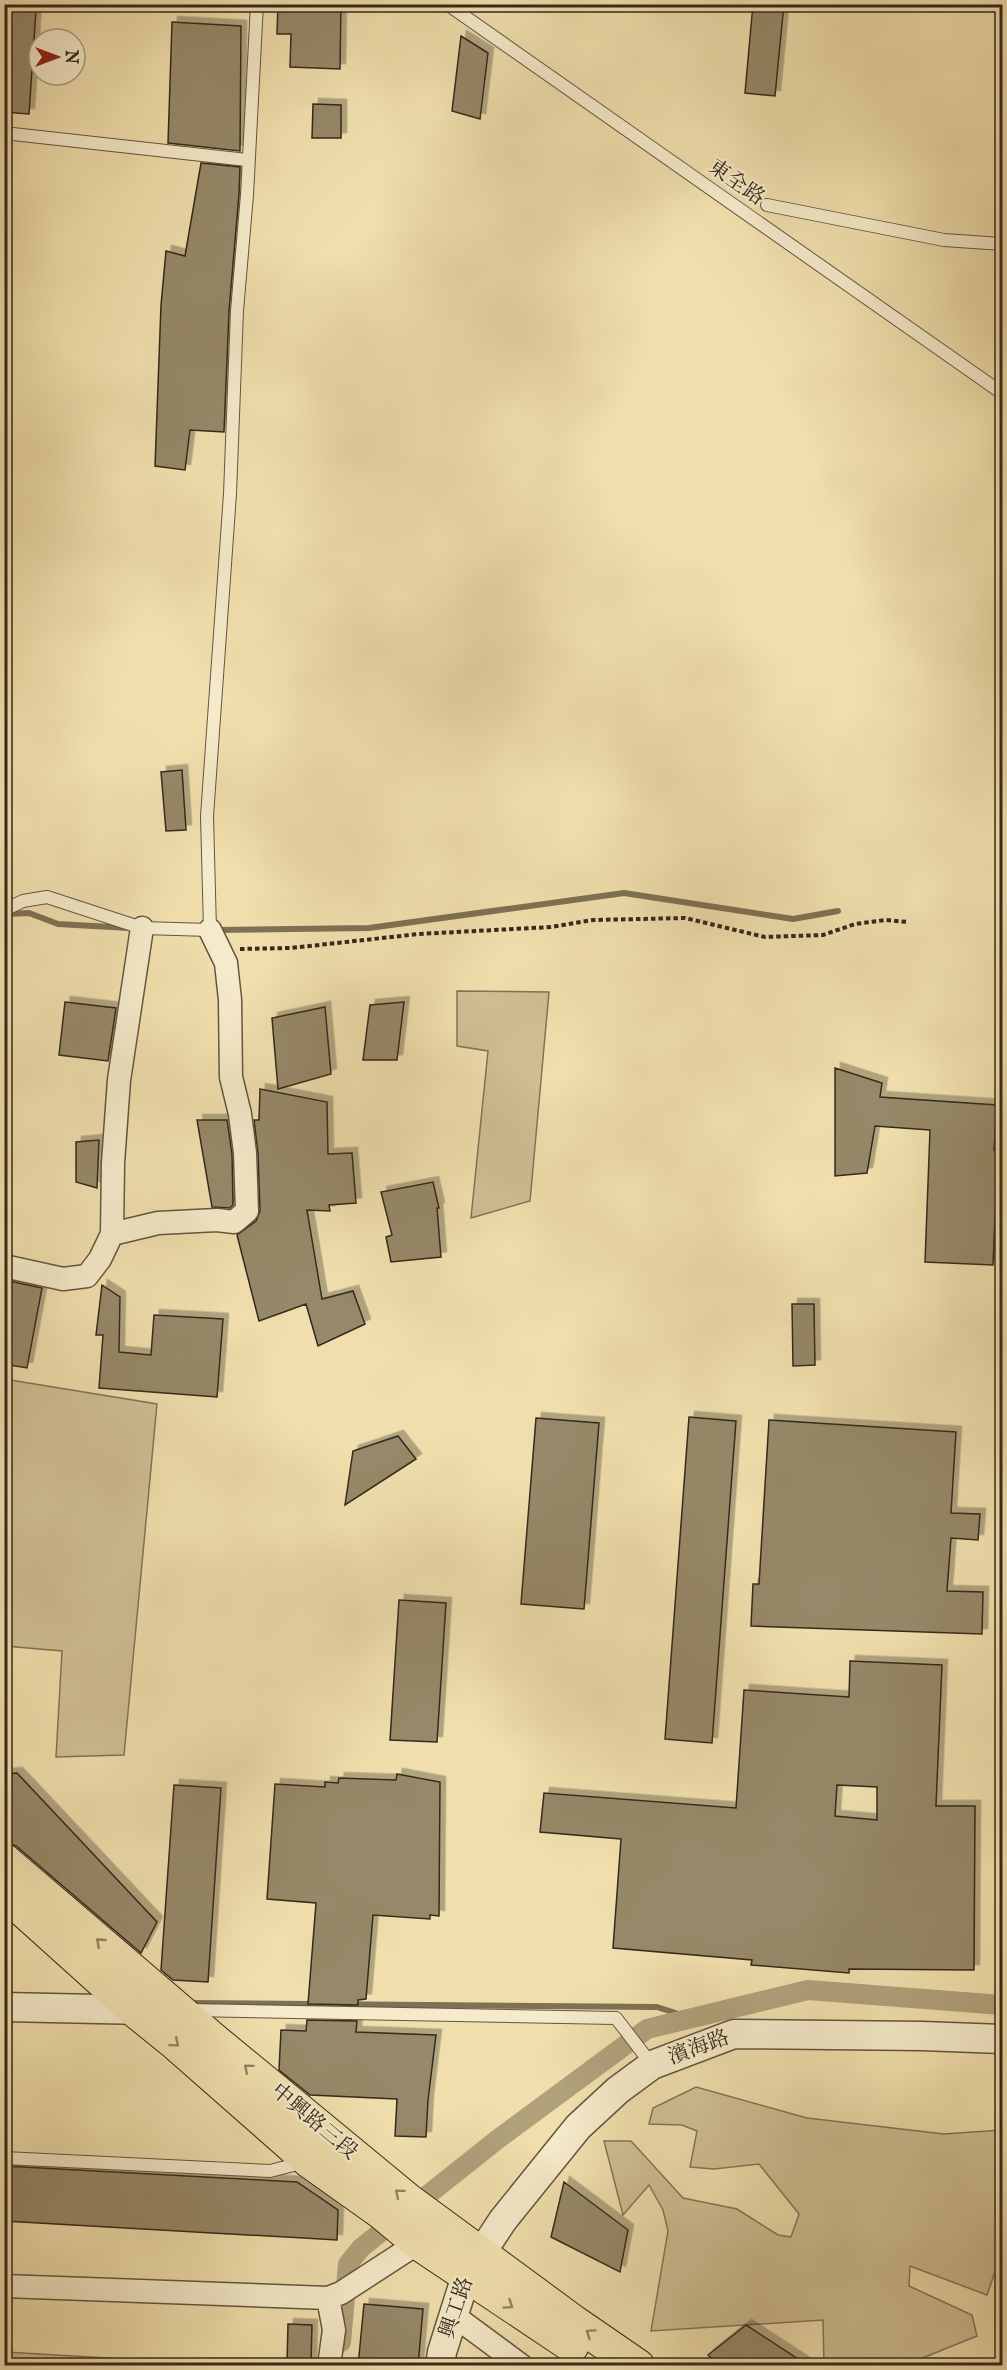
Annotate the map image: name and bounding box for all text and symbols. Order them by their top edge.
north arrow [27,27,87,87]
text: N [60,49,80,64]
street label: 東全路 [702,154,770,212]
one-way arrow [96,1938,107,1949]
street label: 濱海路 [665,2025,733,2071]
one-way arrow [168,2035,179,2046]
one-way arrow [244,2065,255,2076]
street label: 中興路三段 [265,2078,363,2166]
one-way arrow [395,2189,406,2200]
street label: 興工路 [434,2274,480,2342]
one-way arrow [502,2298,513,2309]
one-way arrow [585,2329,596,2340]

